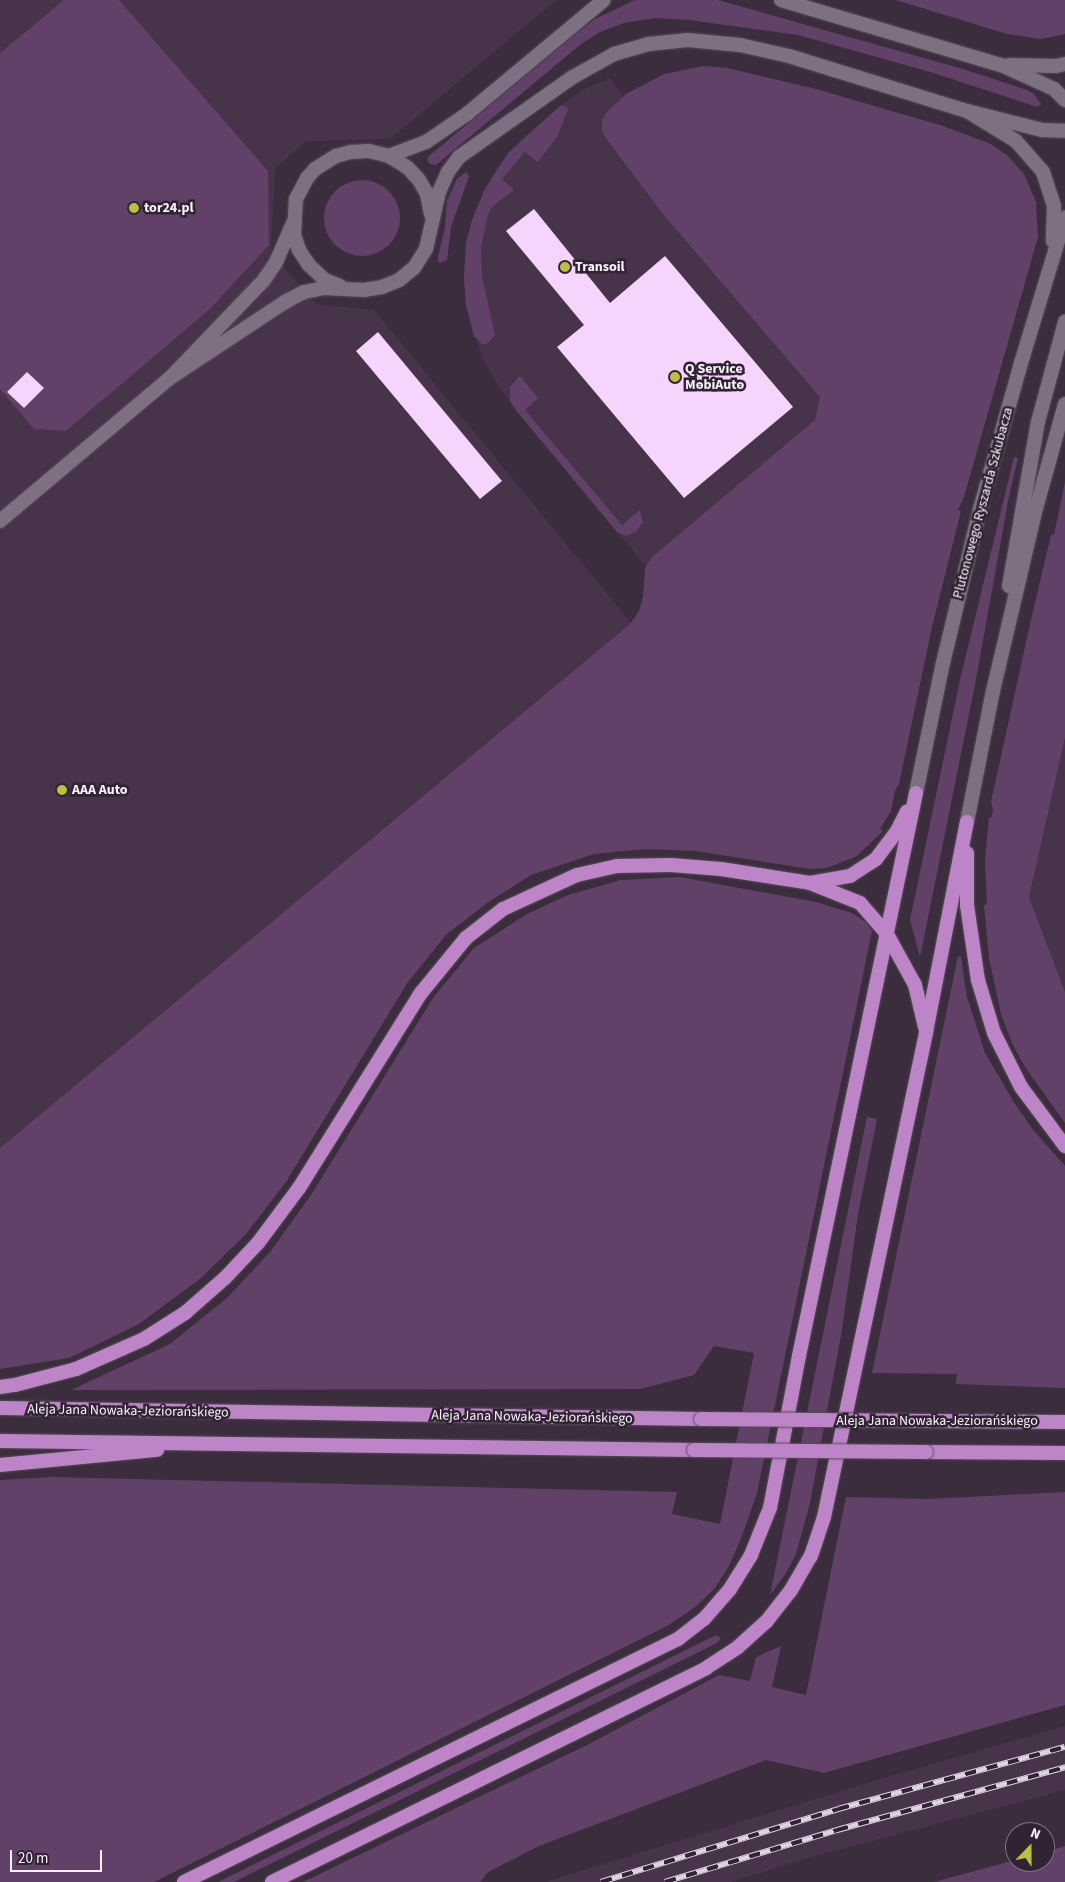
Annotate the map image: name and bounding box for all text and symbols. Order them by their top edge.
place label: tor24.pl [144,200,193,216]
marker: tor24.pl [128,202,140,214]
place label: Transoil [575,259,625,275]
marker: Transoil [559,261,571,273]
place label: Q Service MobiAuto [685,361,744,394]
marker: Q Service MobiAuto [669,371,681,383]
street label: Plutonowego Ryszarda Szkubacza [949,406,1017,600]
place label: AAA Auto [72,782,128,798]
marker: AAA Auto [56,784,68,796]
street label: Aleja Jana Nowaka-Jeziorańskiego [27,1401,229,1421]
street label: Aleja Jana Nowaka-Jeziorańskiego [431,1407,633,1427]
street label: Aleja Jana Nowaka-Jeziorańskiego [836,1413,1038,1429]
north arrow [1005,1822,1055,1872]
text: N [1027,1823,1043,1845]
scale bar [12,1840,105,1872]
text: 20 m [18,1848,48,1869]

